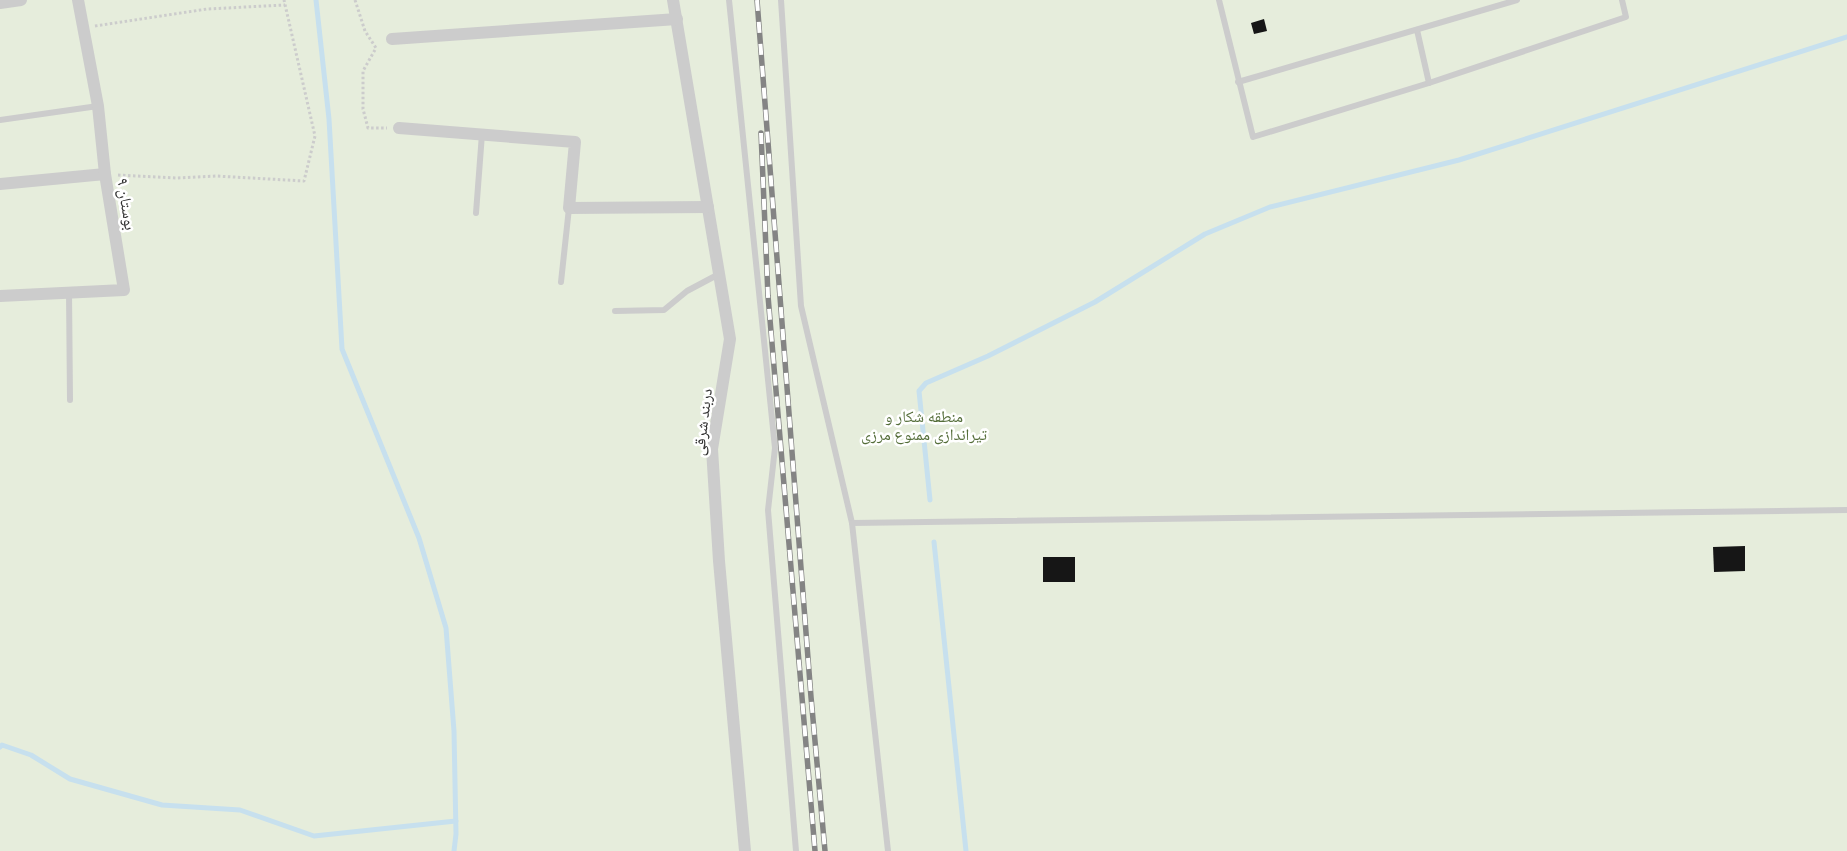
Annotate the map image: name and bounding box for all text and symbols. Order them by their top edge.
street label: بوستان ۹ [112,177,140,232]
street label: دربند شرقی [689,387,717,457]
park label: منطقه شکار و تیراندازی ممنوع مرزی [861,407,987,445]

